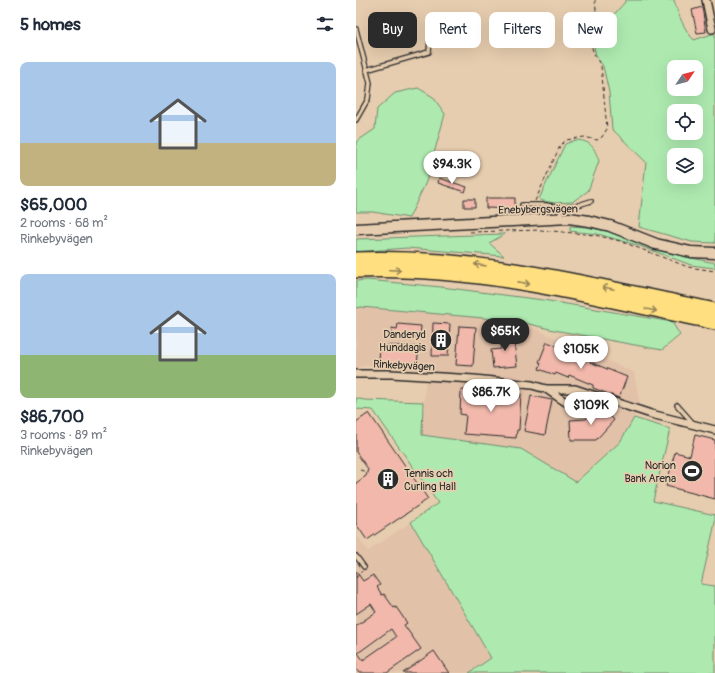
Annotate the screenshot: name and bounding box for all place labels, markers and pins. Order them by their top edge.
pin: $94.3K [419,151,485,185]
pin: $65K [481,318,529,352]
building icon: Danderyd Hunddagis [428,327,454,353]
place label: Danderyd Hunddagis [379,328,426,354]
pin: $105K [553,336,609,370]
pin: $86.7K [458,379,524,413]
pin: $109K [563,392,619,426]
sports icon: Norion Bank Arena [679,458,705,484]
place label: Norion Bank Arena [624,459,676,485]
building icon: Tennis och Curling Hall [375,466,401,492]
place label: Tennis och Curling Hall [404,467,456,493]

